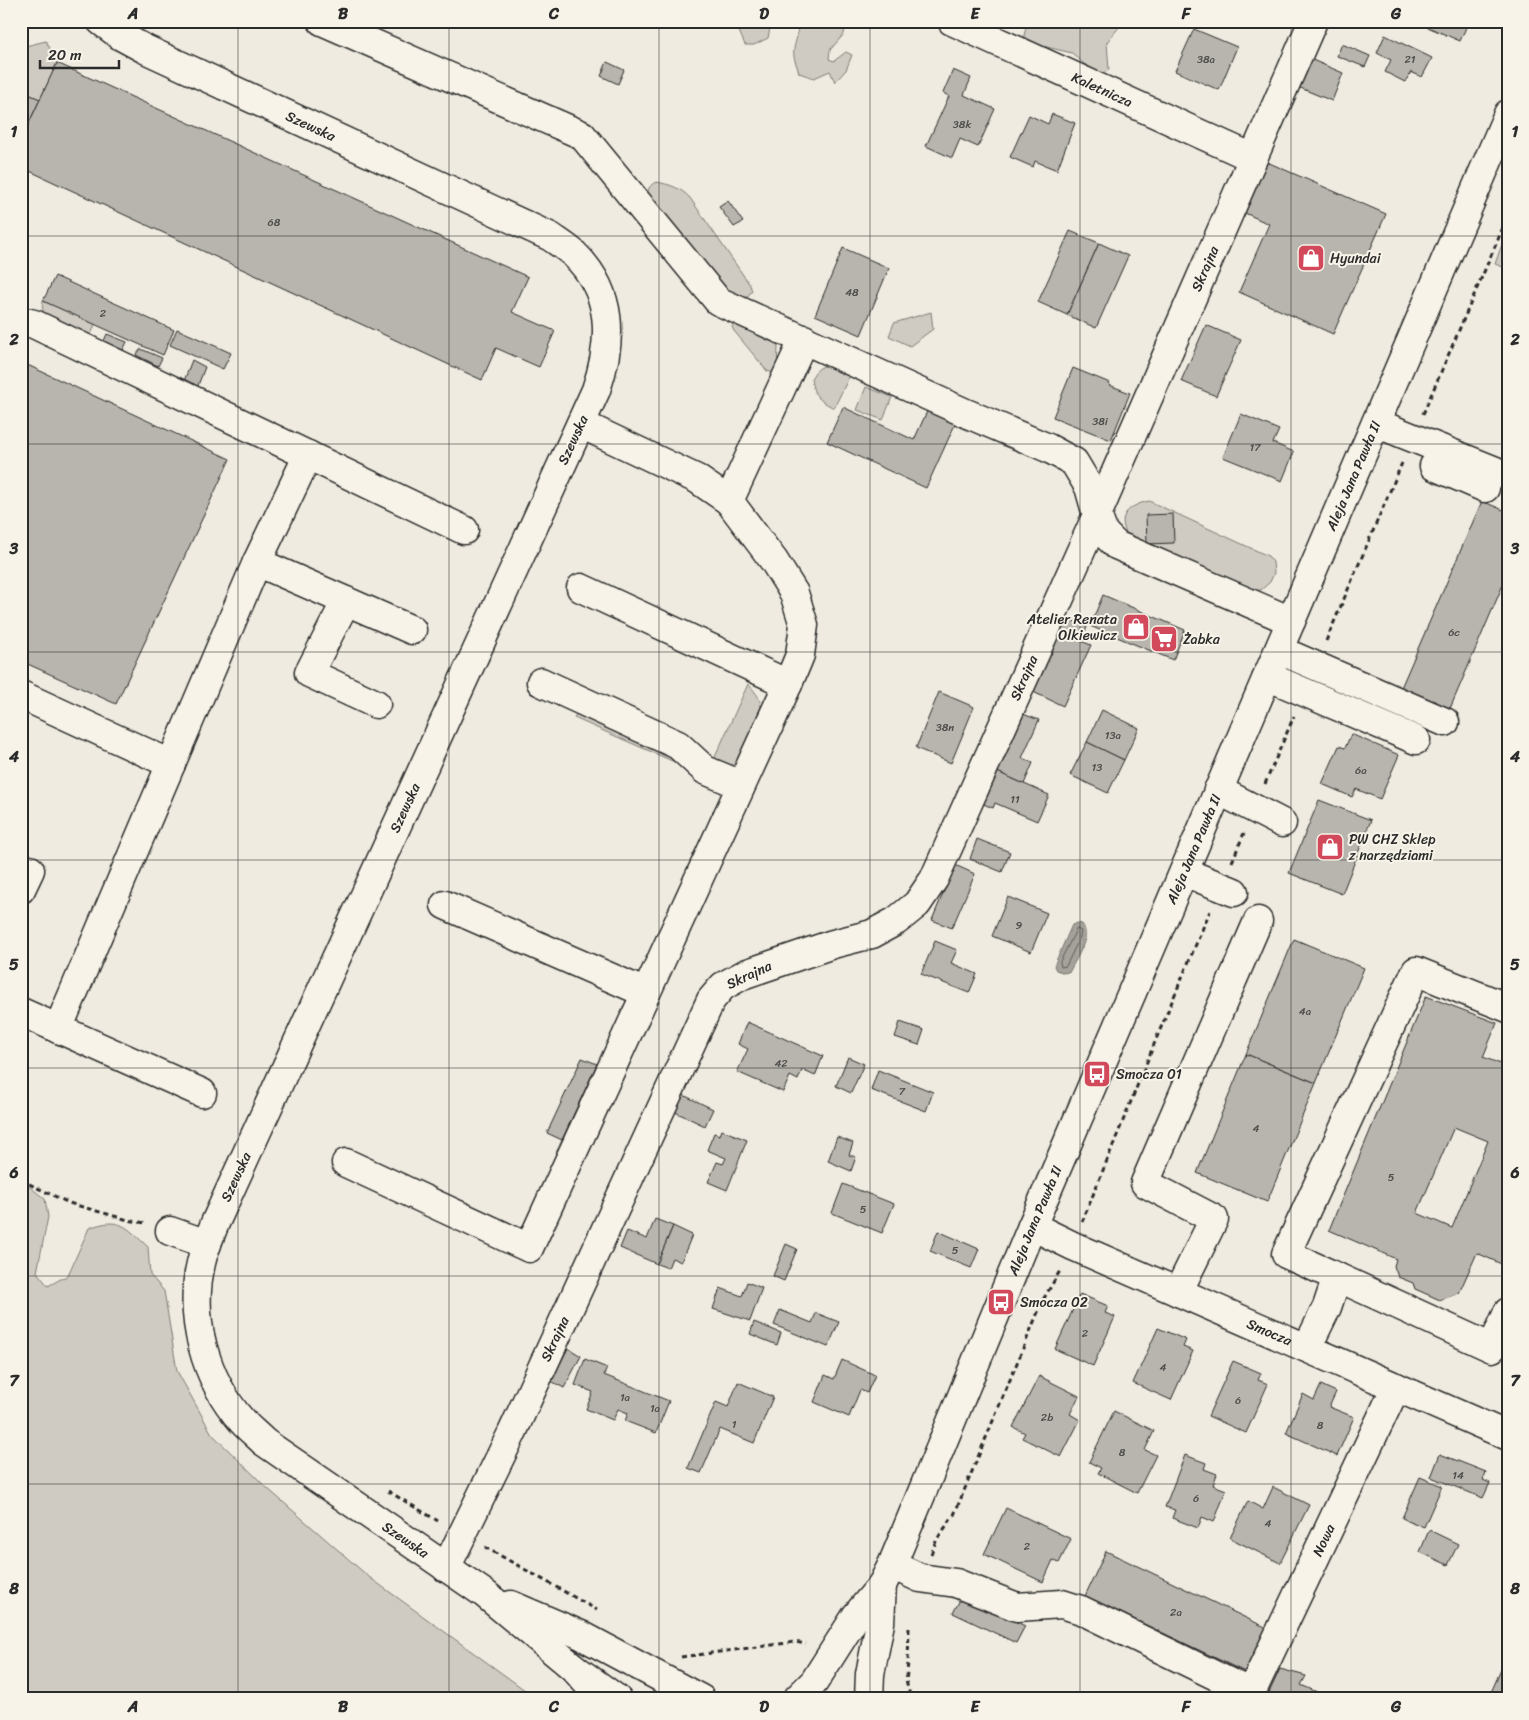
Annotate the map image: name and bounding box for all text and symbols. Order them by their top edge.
text: A [127,0,138,28]
text: B [338,0,349,28]
text: C [548,0,560,28]
text: D [759,0,769,28]
text: E [971,0,981,28]
text: F [1181,0,1192,28]
text: G [1390,0,1402,28]
scale bar [40,38,119,70]
text: 20 m [48,42,82,68]
house number: 38a [1197,50,1216,69]
house number: 21 [1404,50,1416,69]
street label: Kaletnicza [1067,65,1137,114]
street label: Szewska [282,103,341,149]
house number: 38k [953,115,971,134]
text: 1 [11,117,18,146]
text: 1 [1512,117,1519,146]
house number: 68 [268,213,281,232]
street label: Skrajna [1184,241,1226,295]
shop icon: Hyundai [1296,243,1326,273]
place label: Hyundai [1330,246,1382,271]
house number: 48 [845,283,859,302]
house number: 2 [100,304,107,323]
text: 2 [8,325,19,354]
text: 2 [1509,325,1520,354]
street label: Szewska [551,410,596,469]
house number: 38i [1092,412,1109,431]
street label: Aleja Jana Pawła II [1318,416,1388,536]
house number: 17 [1250,438,1261,457]
text: 3 [9,534,19,563]
text: 3 [1510,534,1520,563]
place label: Atelier Renata Olkiewicz [1026,607,1117,648]
shop icon: Atelier Renata Olkiewicz [1121,612,1151,642]
house number: 6c [1448,623,1460,642]
supermarket icon: Żabka [1149,624,1179,654]
place label: Żabka [1183,627,1221,652]
street label: Skrajna [1003,650,1046,705]
house number: 38n [936,718,954,737]
house number: 13a [1105,726,1122,745]
text: 4 [8,742,19,771]
text: 4 [1509,742,1520,771]
house number: 13 [1092,758,1102,777]
house number: 6a [1355,761,1367,780]
street label: Szewska [383,778,428,837]
street label: Aleja Jana Pawła II [1158,789,1228,909]
house number: 11 [1010,790,1020,809]
place label: PW CHZ Sklep z narzędziami [1348,827,1436,868]
shop icon: PW CHZ Sklep z narzędziami [1315,832,1345,862]
house number: 9 [1016,916,1023,935]
text: 5 [9,950,19,979]
text: 5 [1510,950,1520,979]
street label: Skrajna [722,953,777,996]
house number: 4a [1299,1002,1312,1021]
house number: 42 [774,1054,788,1073]
bus stop icon: Smocza 01 [1082,1059,1112,1089]
place label: Smocza 01 [1116,1062,1182,1087]
house number: 7 [899,1082,906,1101]
house number: 4 [1253,1119,1260,1138]
street label: Szewska [214,1147,259,1206]
text: 6 [8,1158,19,1187]
text: 6 [1509,1158,1520,1187]
street label: Aleja Jana Pawła II [1000,1161,1069,1280]
house number: 5 [1388,1168,1395,1187]
house number: 5 [860,1200,867,1219]
house number: 5 [952,1241,959,1260]
bus stop icon: Smocza 02 [986,1287,1016,1317]
place label: Smocza 02 [1020,1290,1088,1315]
street label: Skrajna [534,1311,577,1366]
street label: Smocza [1243,1311,1297,1353]
house number: 2 [1082,1324,1089,1343]
house number: 4 [1160,1358,1167,1377]
text: 7 [9,1366,20,1395]
text: 7 [1510,1366,1521,1395]
house number: 1a [620,1388,631,1407]
house number: 6 [1235,1391,1241,1410]
house number: 1a [650,1399,661,1418]
house number: 2b [1041,1408,1053,1427]
house number: 1 [732,1415,737,1434]
house number: 8 [1317,1416,1324,1435]
house number: 8 [1119,1443,1126,1462]
house number: 14 [1452,1466,1464,1485]
house number: 6 [1193,1489,1199,1508]
street label: Szewska [377,1514,435,1565]
house number: 4 [1265,1514,1272,1533]
street label: Nowa [1305,1519,1342,1561]
house number: 2 [1024,1537,1031,1556]
text: 8 [8,1574,19,1603]
text: 8 [1509,1574,1520,1603]
house number: 2a [1170,1603,1182,1622]
text: A [127,1692,138,1720]
text: B [338,1692,349,1720]
text: C [548,1692,560,1720]
text: D [759,1692,769,1720]
text: E [971,1692,981,1720]
text: F [1181,1692,1192,1720]
text: G [1390,1692,1402,1720]

